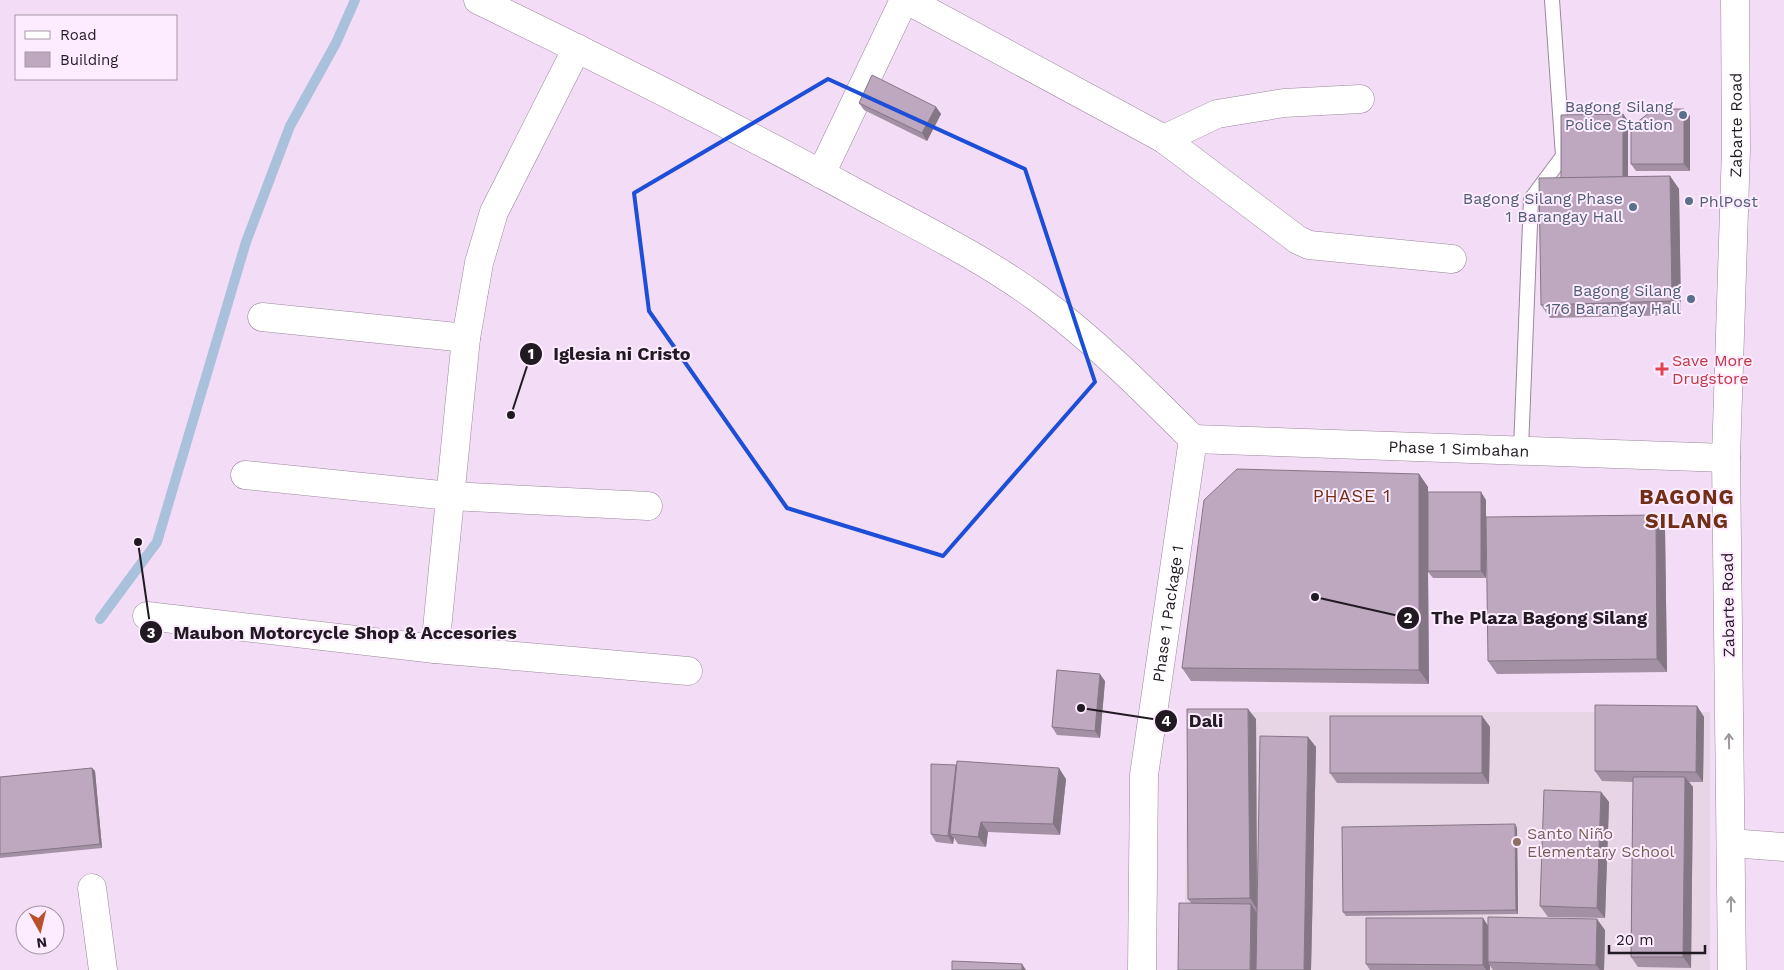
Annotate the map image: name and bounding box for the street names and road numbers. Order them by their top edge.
street label: Zabarte Road [1726,73,1746,178]
street label: Phase 1 Simbahan [1388,436,1530,460]
street label: Phase 1 Package 1 [1148,544,1187,683]
street label: Zabarte Road [1718,552,1738,658]

